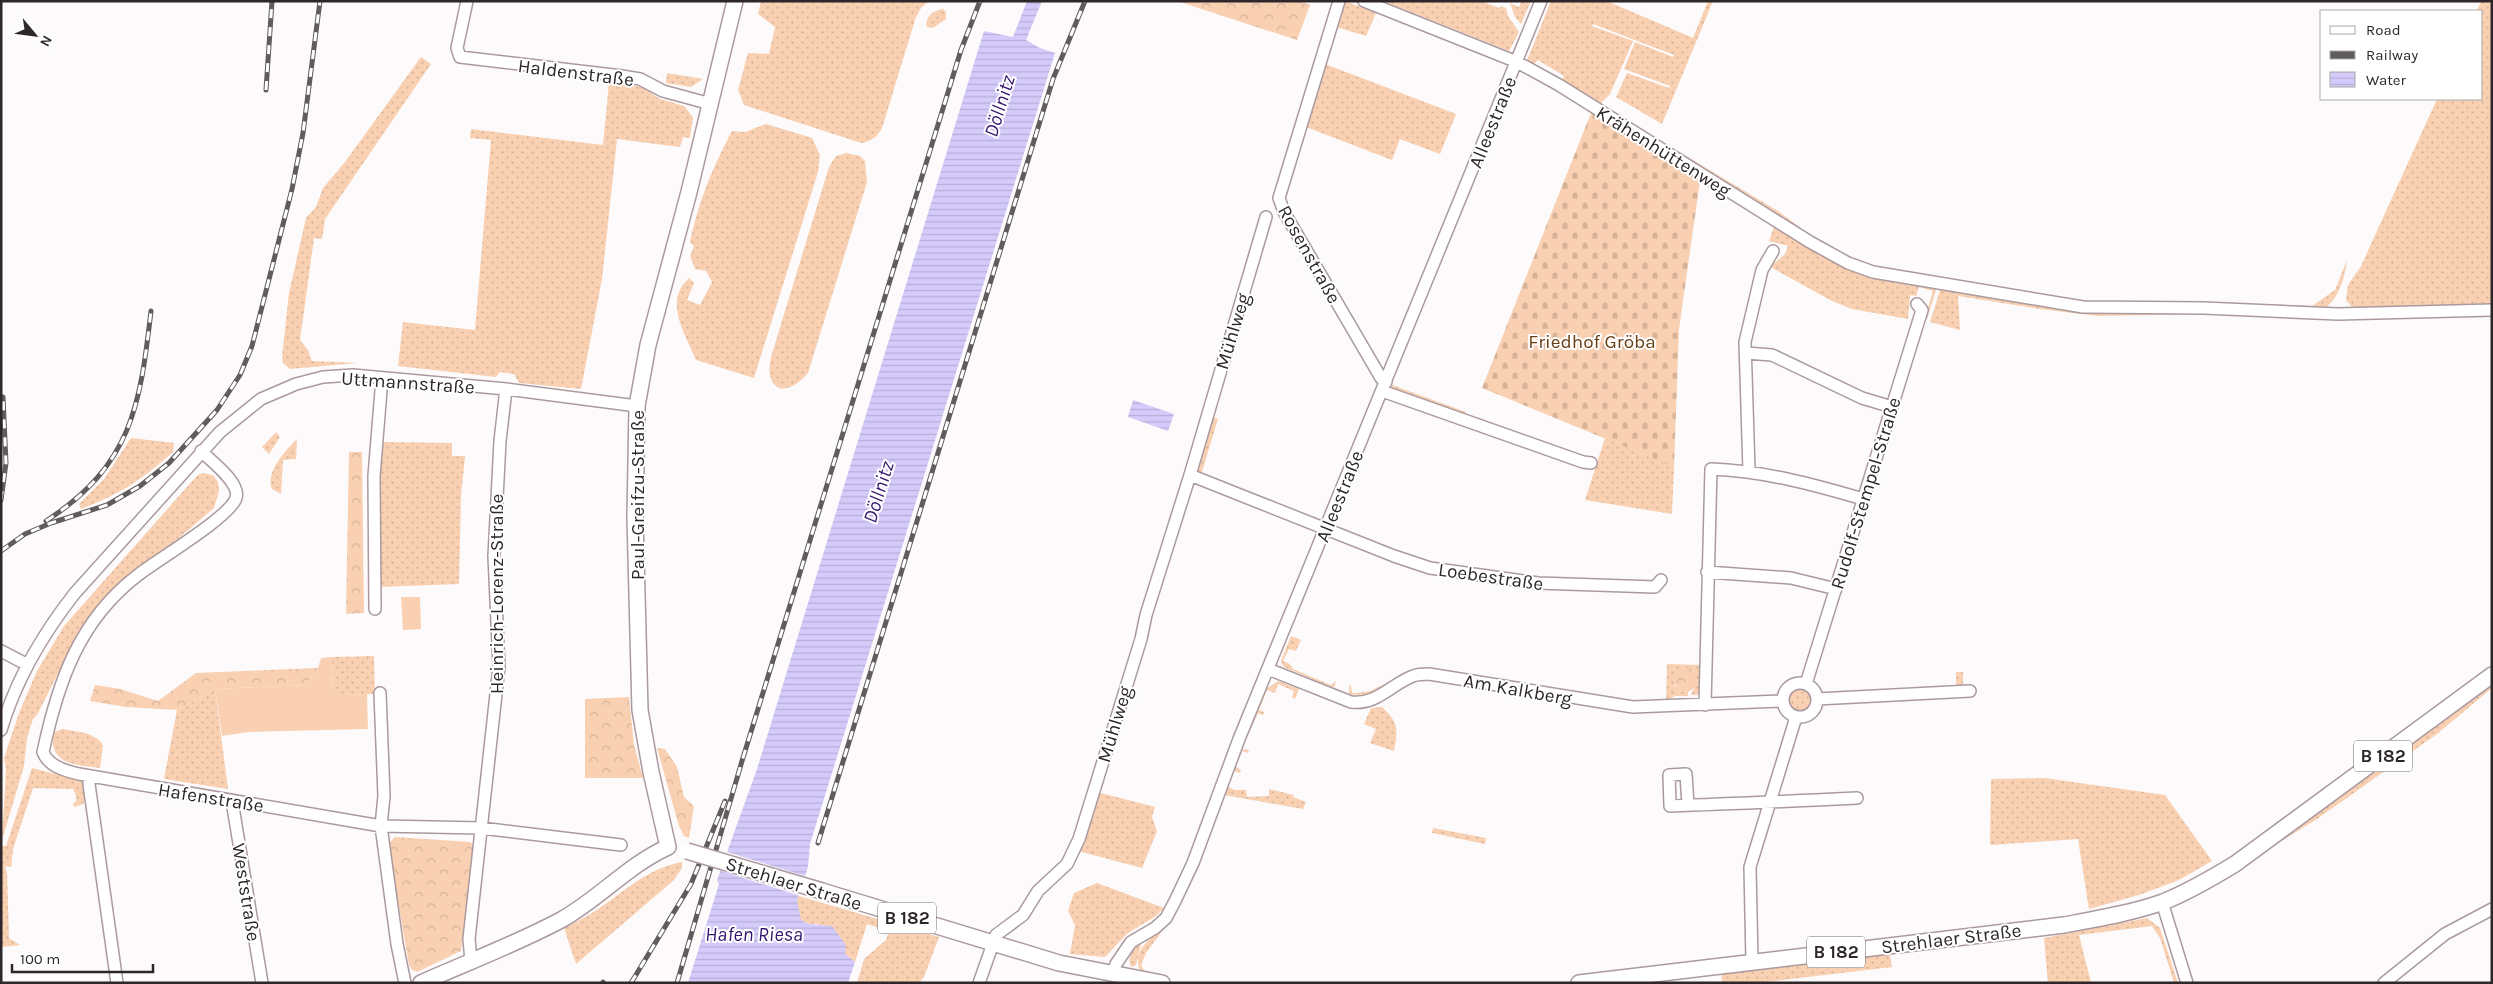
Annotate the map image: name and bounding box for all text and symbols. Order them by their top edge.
north arrow [10,10,60,60]
legend [2320,10,2483,100]
text: Road [2366,21,2401,39]
text: N [36,33,56,50]
text: Railway [2366,46,2418,64]
street label: Haldenstraße [517,55,635,91]
text: Water [2366,71,2407,89]
water label: Döllnitz [979,72,1020,140]
street label: Alleestraße [1465,73,1521,171]
street label: Krähenhüttenweg [1592,102,1735,202]
street label: Rosenstraße [1273,201,1345,308]
street label: Mühlweg [1211,290,1255,372]
park label: Friedhof Gröba [1528,331,1656,353]
street label: Uttmannstraße [340,367,475,399]
street label: Rudolf-Stempel-Straße [1826,395,1906,592]
street label: Paul-Greifzu-Straße [627,410,649,580]
street label: Alleestraße [1312,447,1368,545]
water label: Döllnitz [858,458,899,526]
street label: Heinrich-Lorenz-Straße [486,494,508,694]
street label: Loebestraße [1437,559,1545,595]
street label: Am Kalkberg [1462,670,1574,710]
street label: Mühlweg [1093,683,1137,765]
road number: B 182 [2354,740,2412,771]
street label: Hafenstraße [156,779,265,817]
street label: Weststraße [227,841,265,943]
street label: Strehlaer Straße [723,853,864,915]
road number: B 182 [878,902,936,934]
street label: Strehlaer Straße [1880,919,2022,959]
water label: Hafen Riesa [705,923,803,946]
road number: B 182 [1807,936,1865,968]
scale bar [12,942,154,974]
text: 100 m [20,950,60,968]

